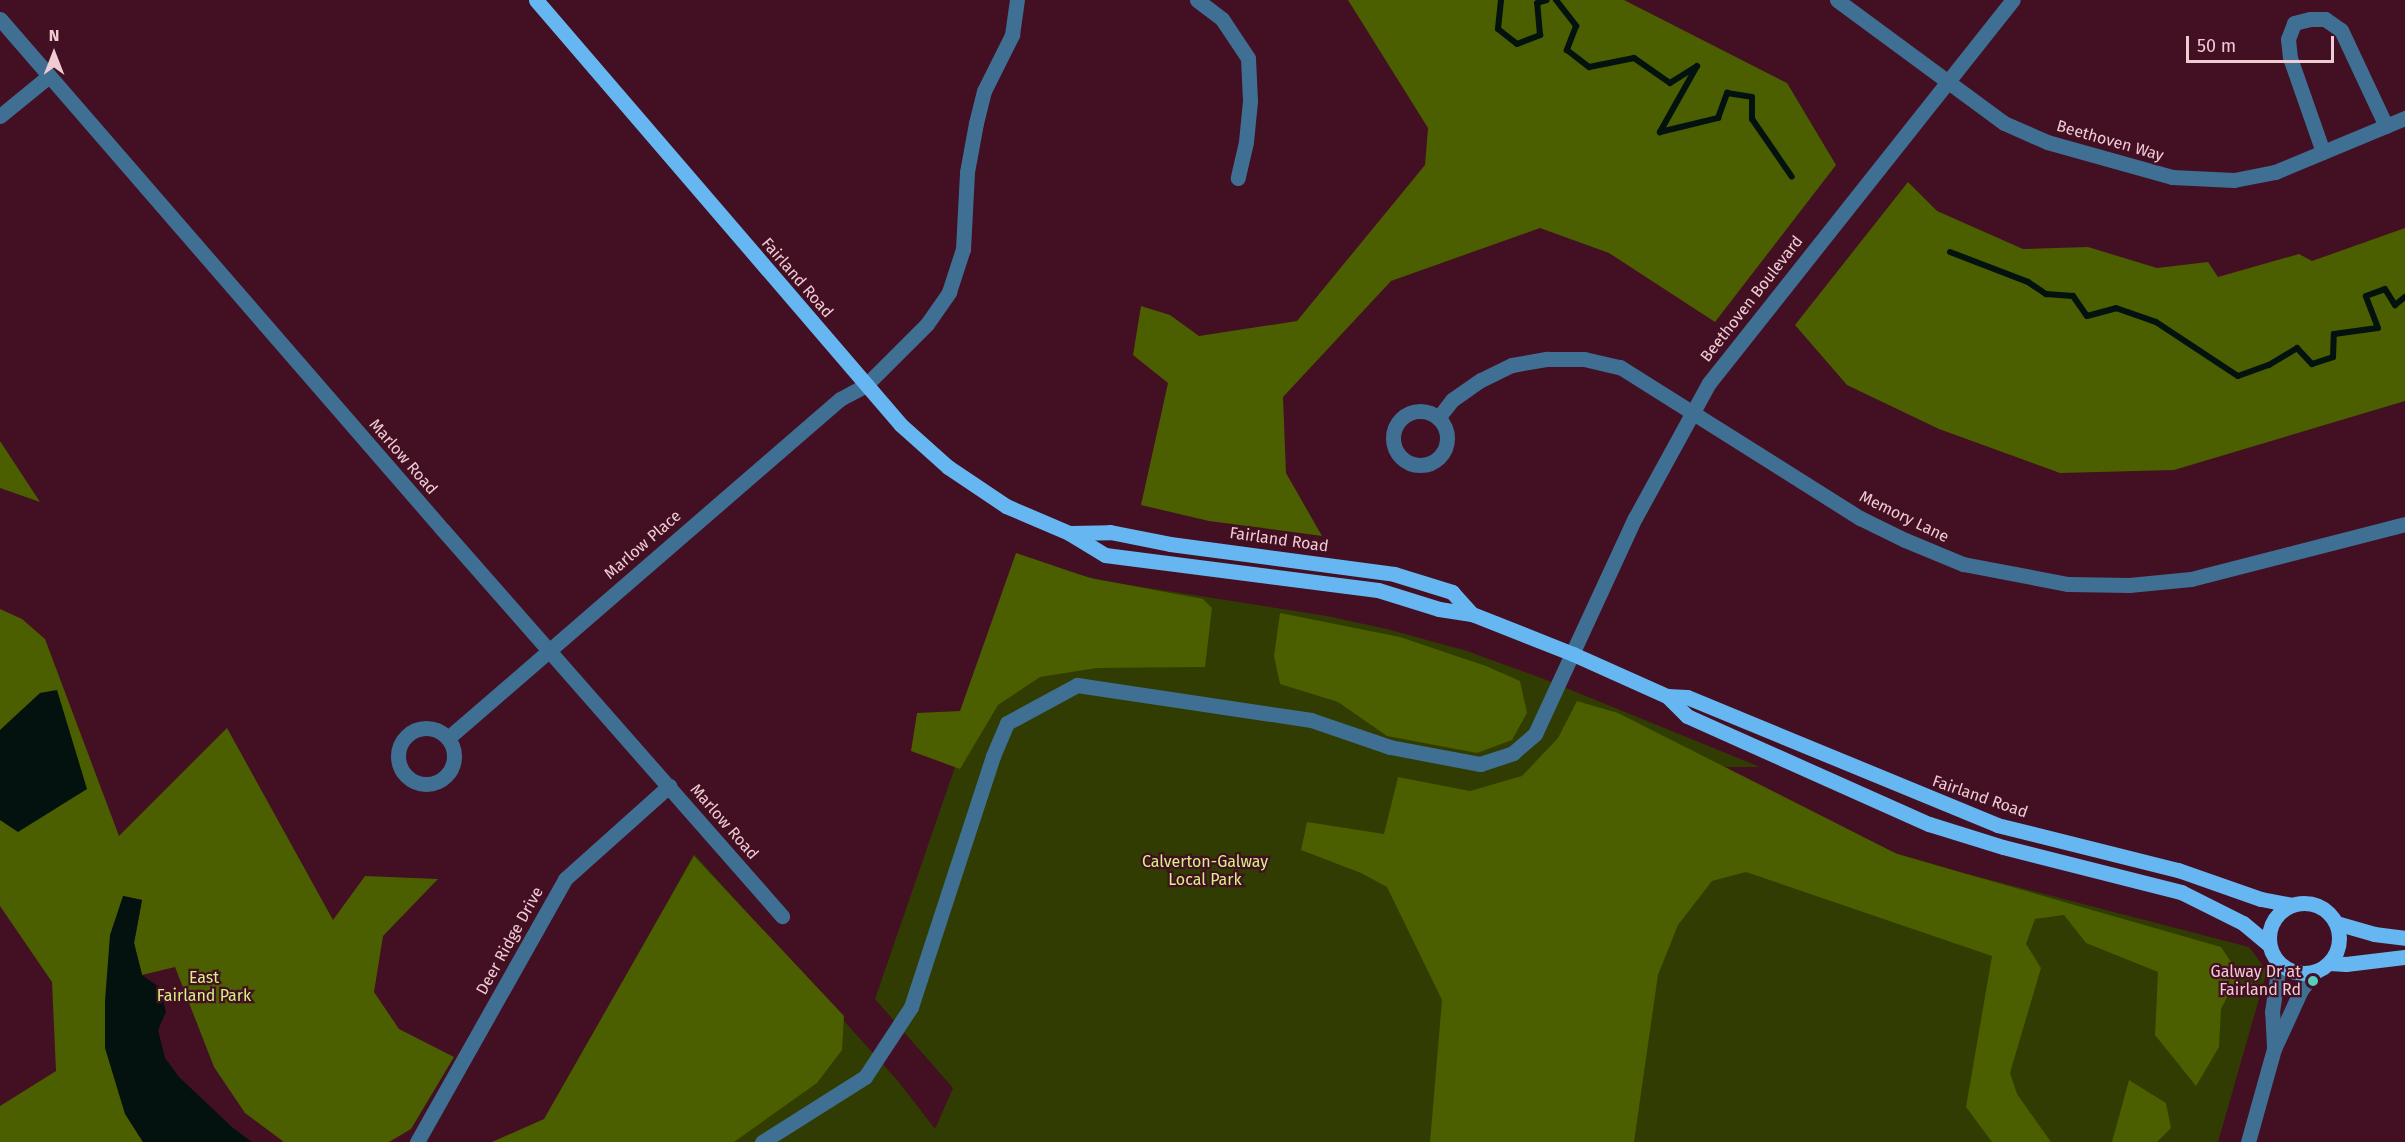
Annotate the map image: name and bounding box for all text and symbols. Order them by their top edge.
north arrow [24,24,84,84]
scale bar [2189,24,2338,62]
text: N [49,26,59,45]
text: 50 m [2197,35,2236,57]
street label: Beethoven Way [2054,116,2166,166]
street label: Beethoven Boulevard [1697,232,1807,366]
street label: Fairland Road [757,234,837,322]
street label: Marlow Road [365,415,441,499]
street label: Memory Lane [1856,487,1952,547]
street label: Marlow Place [601,506,685,584]
street label: Fairland Road [1228,524,1330,556]
street label: Fairland Road [1930,772,2030,822]
street label: Marlow Road [686,780,762,864]
park label: Calverton-Galway Local Park [1142,852,1268,890]
street label: Deer Ridge Drive [472,884,548,998]
place label: Galway Dr at Fairland Rd [2211,962,2301,1000]
park label: East Fairland Park [157,968,251,1006]
marker: Galway Dr at Fairland Rd [2306,974,2320,988]

